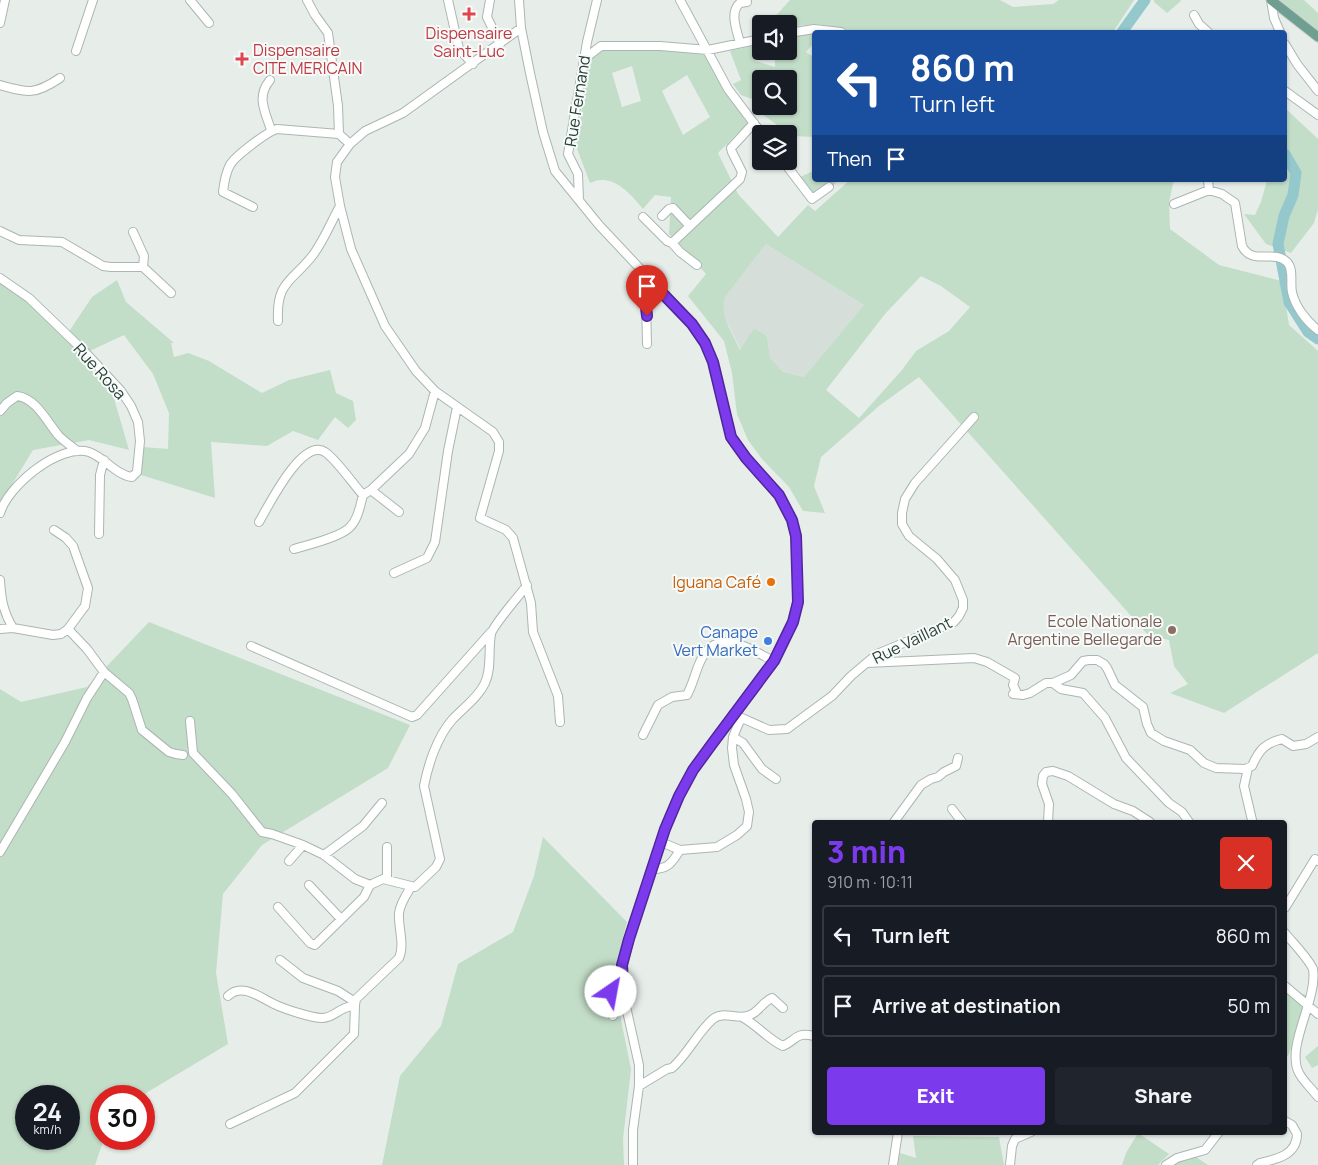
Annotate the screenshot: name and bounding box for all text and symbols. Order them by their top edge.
marker: Dispensaire Saint-Luc [462,7,476,21]
map controls [752,15,797,170]
button: sound [752,15,797,60]
place label: Dispensaire Saint-Luc [426,22,512,62]
place label: Dispensaire CITE MERICAIN [253,39,362,79]
text: 860 m [910,44,1015,92]
icon: left [827,50,892,115]
marker: Dispensaire CITE MERICAIN [235,52,249,66]
street label: Rue Fernand [559,54,595,148]
button: search [752,70,797,115]
text: Turn left [910,89,995,119]
button: layers [752,125,797,170]
icon: arrive [882,145,910,173]
text: Then [827,146,872,172]
pin [626,265,668,316]
icon: arrive [633,272,661,300]
street label: Rue Rosa [69,338,131,404]
place label: Iguana Café [672,571,761,593]
marker: Iguana Café [765,576,777,588]
place label: Ecole Nationale Argentine Bellegarde [1007,610,1162,650]
street label: Rue Vaillant [869,611,955,669]
place label: Canape Vert Market [673,621,758,661]
marker: Ecole Nationale Argentine Bellegarde [1166,624,1178,636]
marker: Canape Vert Market [762,635,774,647]
text: 3 min [827,831,906,872]
button: close [1220,837,1272,889]
text: 910 m · 10:11 [827,871,913,893]
icon: left [829,922,857,950]
text: Turn left [872,923,950,949]
text: 860 m [1216,923,1270,949]
position arrow [584,965,636,1017]
icon: arrive [829,992,857,1020]
text: Arrive at destination [872,993,1061,1019]
text: 50 m [1228,993,1270,1019]
button: Exit [827,1067,1045,1125]
button: Share [1055,1067,1272,1125]
speed limit sign: 30 [90,1085,155,1150]
text: 24 [33,1094,62,1129]
text: km/h [34,1121,61,1138]

